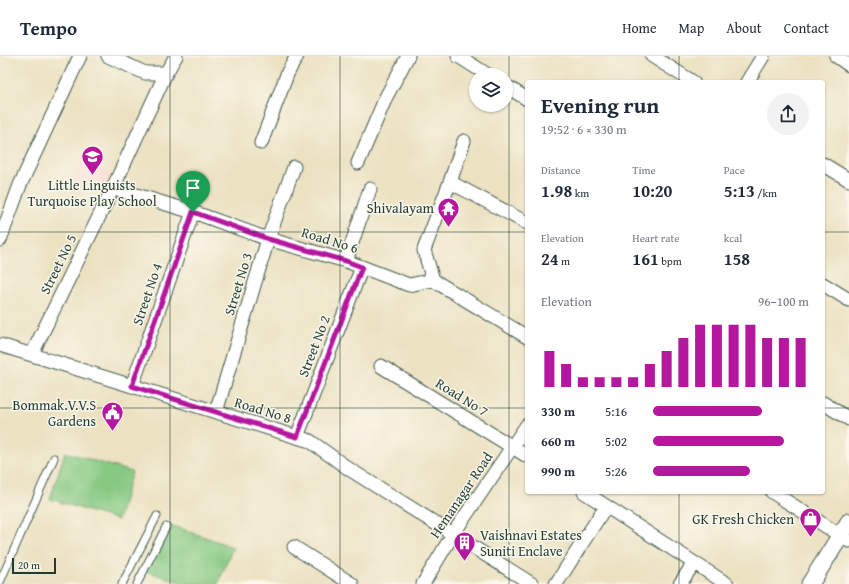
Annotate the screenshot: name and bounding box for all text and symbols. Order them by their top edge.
text: Tempo [20,14,77,42]
text: Home [622,18,657,38]
text: Map [679,18,704,38]
text: About [726,18,762,38]
text: Contact [784,18,829,38]
map controls [469,68,513,112]
button: layers [469,68,513,112]
text: Evening run [541,89,659,121]
button: share [767,93,809,135]
text: 19:52 · 6 × 330 m [541,120,627,139]
school or university icon: Little Linguists Turquoise Play School [79,144,105,177]
text: Distance [541,162,580,178]
text: Time [632,162,656,178]
text: Pace [724,162,745,178]
pin [176,171,210,212]
place label: Little Linguists Turquoise Play School [27,175,157,211]
icon: arrive [182,177,204,199]
text: 1.98 [541,178,572,203]
text: 10:20 [632,178,672,203]
text: 5:13 [724,178,755,203]
text: km [572,185,589,201]
text: /km [755,185,777,201]
temple icon: Shivalayam [436,195,462,228]
place label: Shivalayam [367,198,435,218]
street label: Road No 6 [299,222,361,258]
text: Elevation [541,230,584,246]
text: Heart rate [632,230,680,246]
text: kcal [724,230,742,246]
street label: Street No 5 [35,231,81,297]
text: 24 [541,246,559,271]
text: 161 [632,246,659,271]
text: 158 [724,246,750,271]
street label: Street No 3 [219,250,257,318]
text: m [559,253,570,269]
text: bpm [659,253,682,269]
street label: Street No 4 [127,260,167,328]
text: Elevation [541,292,592,311]
text: 96–100 m [758,292,809,311]
street label: Street No 2 [293,312,335,380]
street label: Road No 7 [432,373,492,421]
street label: Road No 8 [232,392,294,428]
place label: Bommak.V.V.S Gardens [13,395,96,431]
public building icon: Bommak.V.V.S Gardens [99,400,125,433]
text: 330 m [541,402,575,421]
text: 5:16 [605,402,627,421]
text: 660 m [541,432,575,451]
text: 5:02 [605,432,627,451]
street label: Hemanagar Road [425,447,498,542]
text: 990 m [541,462,575,481]
text: 5:26 [605,462,627,481]
shop icon: GK Fresh Chicken [797,506,823,539]
place label: GK Fresh Chicken [692,509,794,529]
place label: Vaishnavi Estates Suniti Enclave [480,525,582,561]
building icon: Vaishnavi Estates Suniti Enclave [452,530,478,563]
scale bar [12,556,56,575]
text: 20 m [18,557,40,573]

